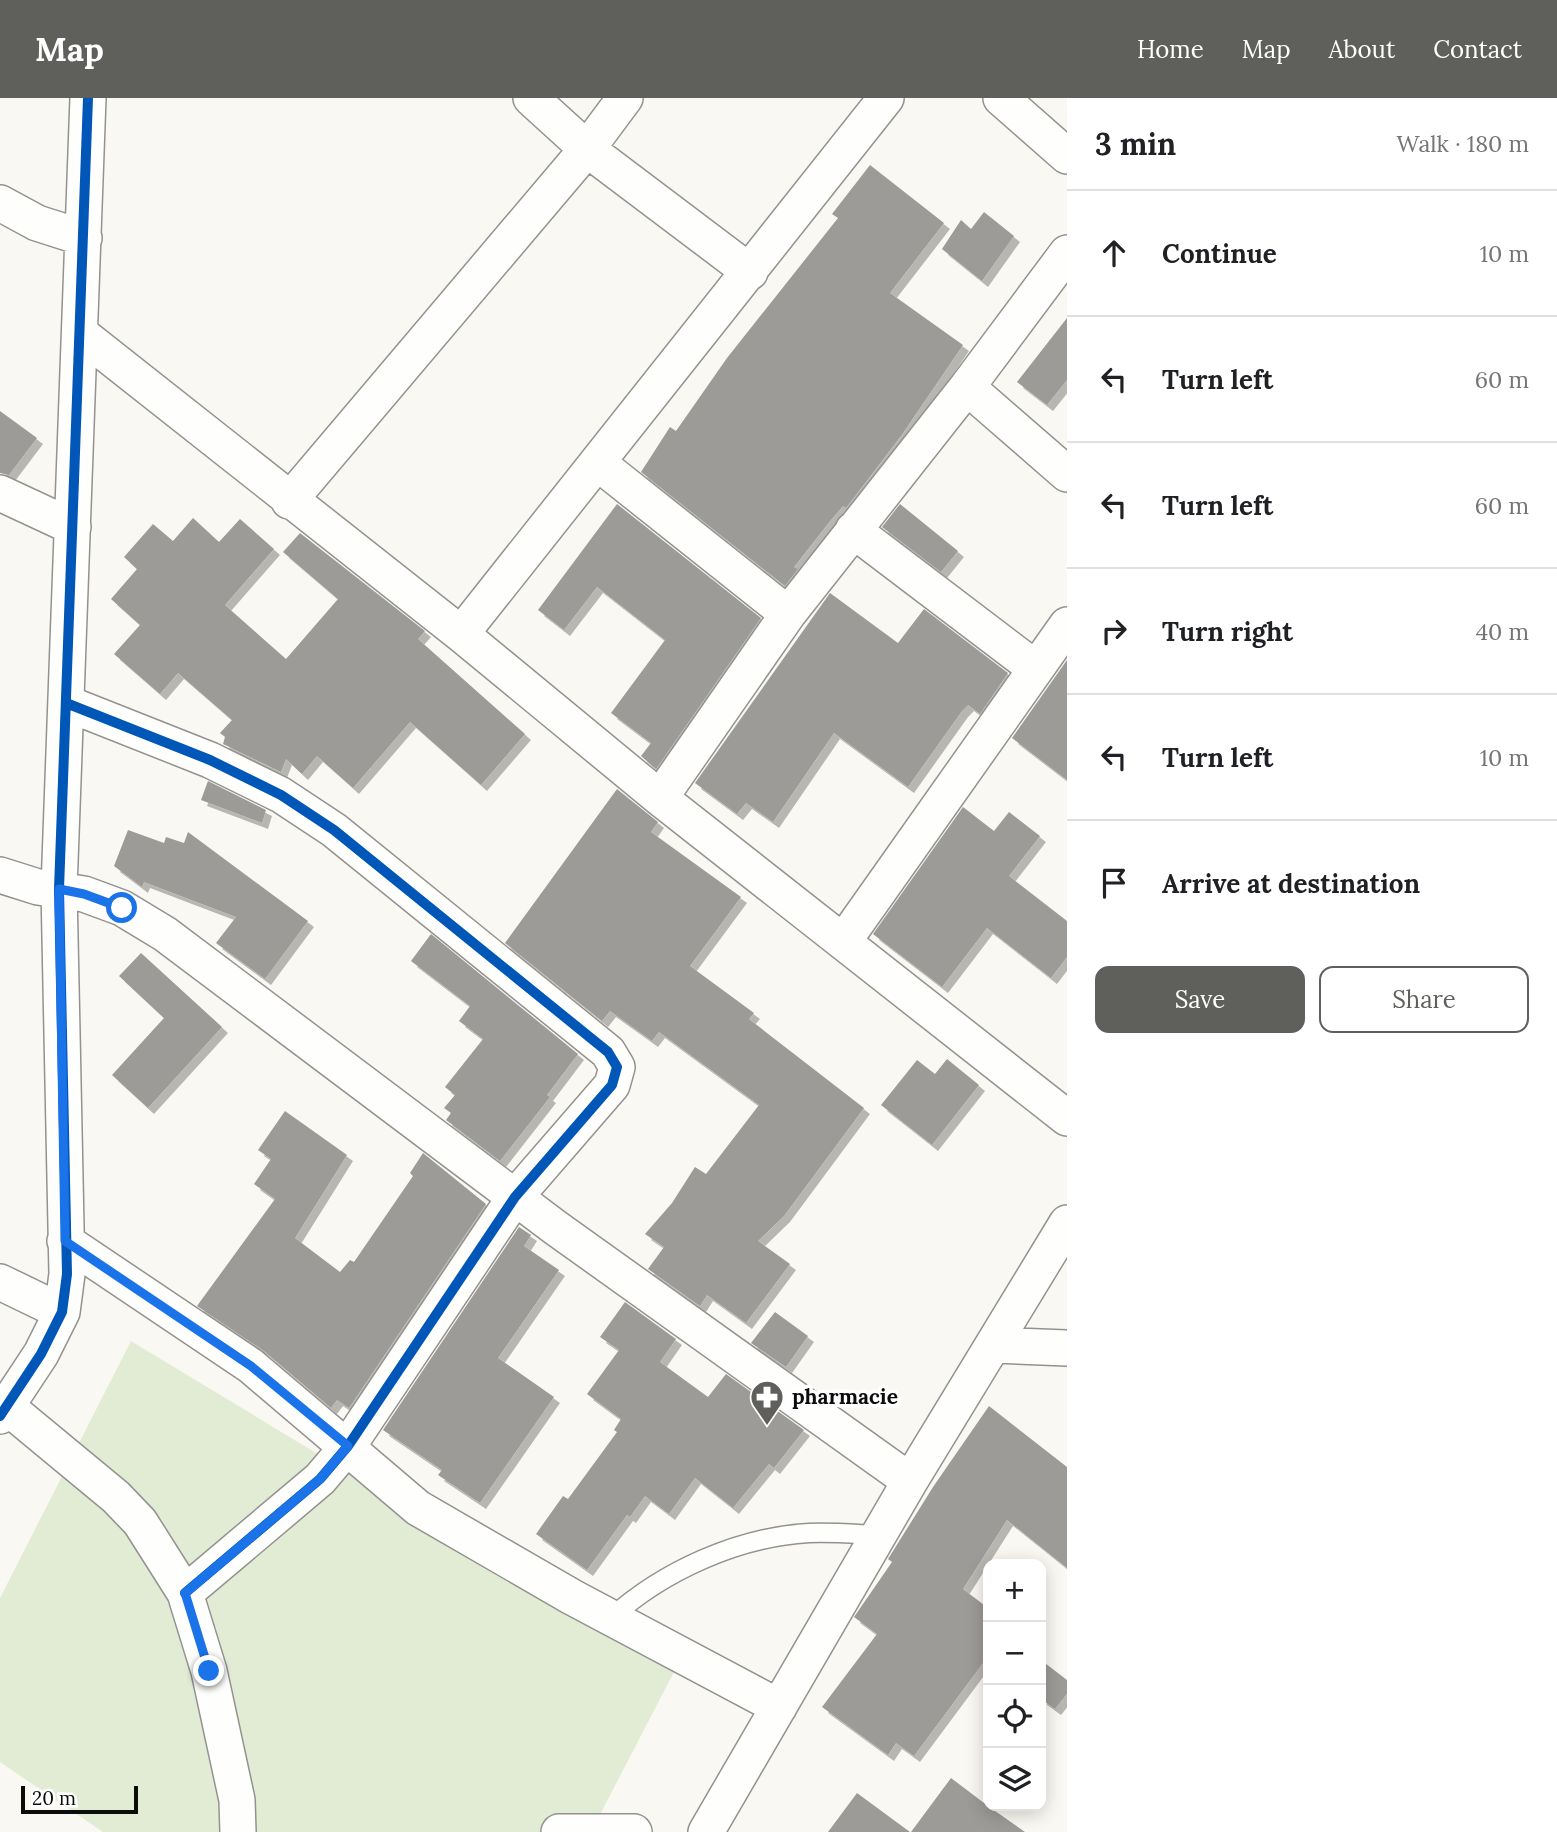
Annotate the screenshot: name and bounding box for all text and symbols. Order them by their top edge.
text: Map [35,28,104,70]
text: Home [1137,34,1204,65]
text: Map [1242,34,1291,65]
text: About [1329,34,1395,65]
text: Contact [1433,34,1522,65]
text: 3 min [1095,125,1176,163]
text: Walk · 180 m [1396,129,1529,158]
icon: ahead [1095,234,1133,272]
text: Continue [1162,237,1277,270]
text: 10 m [1480,239,1529,268]
icon: left [1095,360,1133,398]
text: Turn left [1162,363,1273,396]
text: 60 m [1475,365,1529,394]
icon: left [1095,486,1133,524]
text: Turn left [1162,489,1273,522]
text: 60 m [1475,491,1529,520]
icon: right [1095,612,1133,650]
text: Turn right [1162,615,1293,648]
text: 40 m [1476,617,1529,646]
icon: left [1095,738,1133,776]
text: Turn left [1162,741,1273,774]
text: 10 m [1480,743,1529,772]
icon: arrive [1095,864,1133,902]
text: Arrive at destination [1162,867,1420,900]
route start [106,892,137,923]
button: Save [1095,966,1305,1033]
button: Share [1319,966,1529,1033]
pharmacy icon: pharmacie [748,1378,786,1427]
place label: pharmacie [792,1383,898,1410]
map controls [983,1559,1046,1811]
button: + [983,1559,1046,1622]
button: − [983,1622,1046,1685]
route end [193,1655,224,1686]
button: locate [983,1685,1046,1748]
button: layers [983,1748,1046,1811]
scale bar [21,1783,138,1815]
text: 20 m [32,1786,76,1810]

